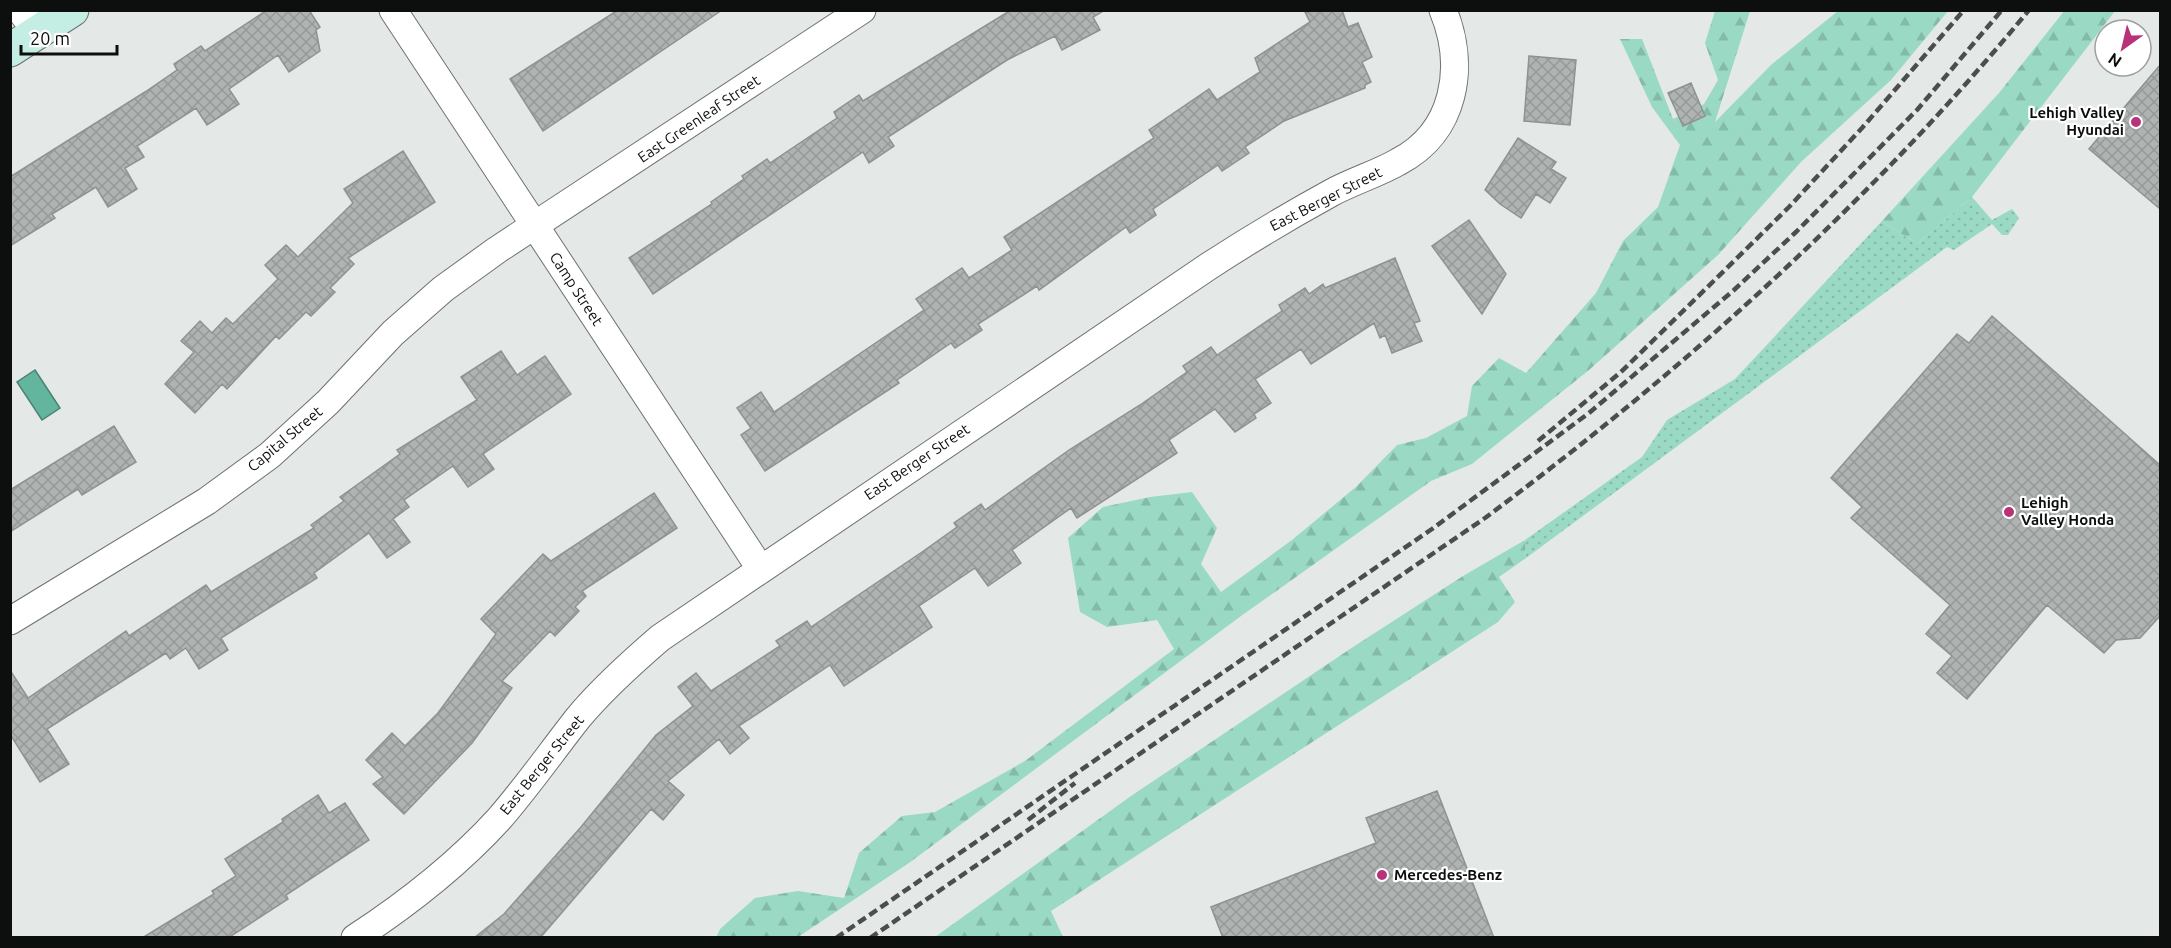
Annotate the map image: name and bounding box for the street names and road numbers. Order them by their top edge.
street label: East Greenleaf Street [634,71,763,166]
street label: East Berger Street [1267,163,1385,234]
street label: Camp Street [546,249,606,329]
street label: Capital Street [244,402,326,475]
street label: East Berger Street [861,420,973,503]
street label: East Berger Street [496,711,587,818]

